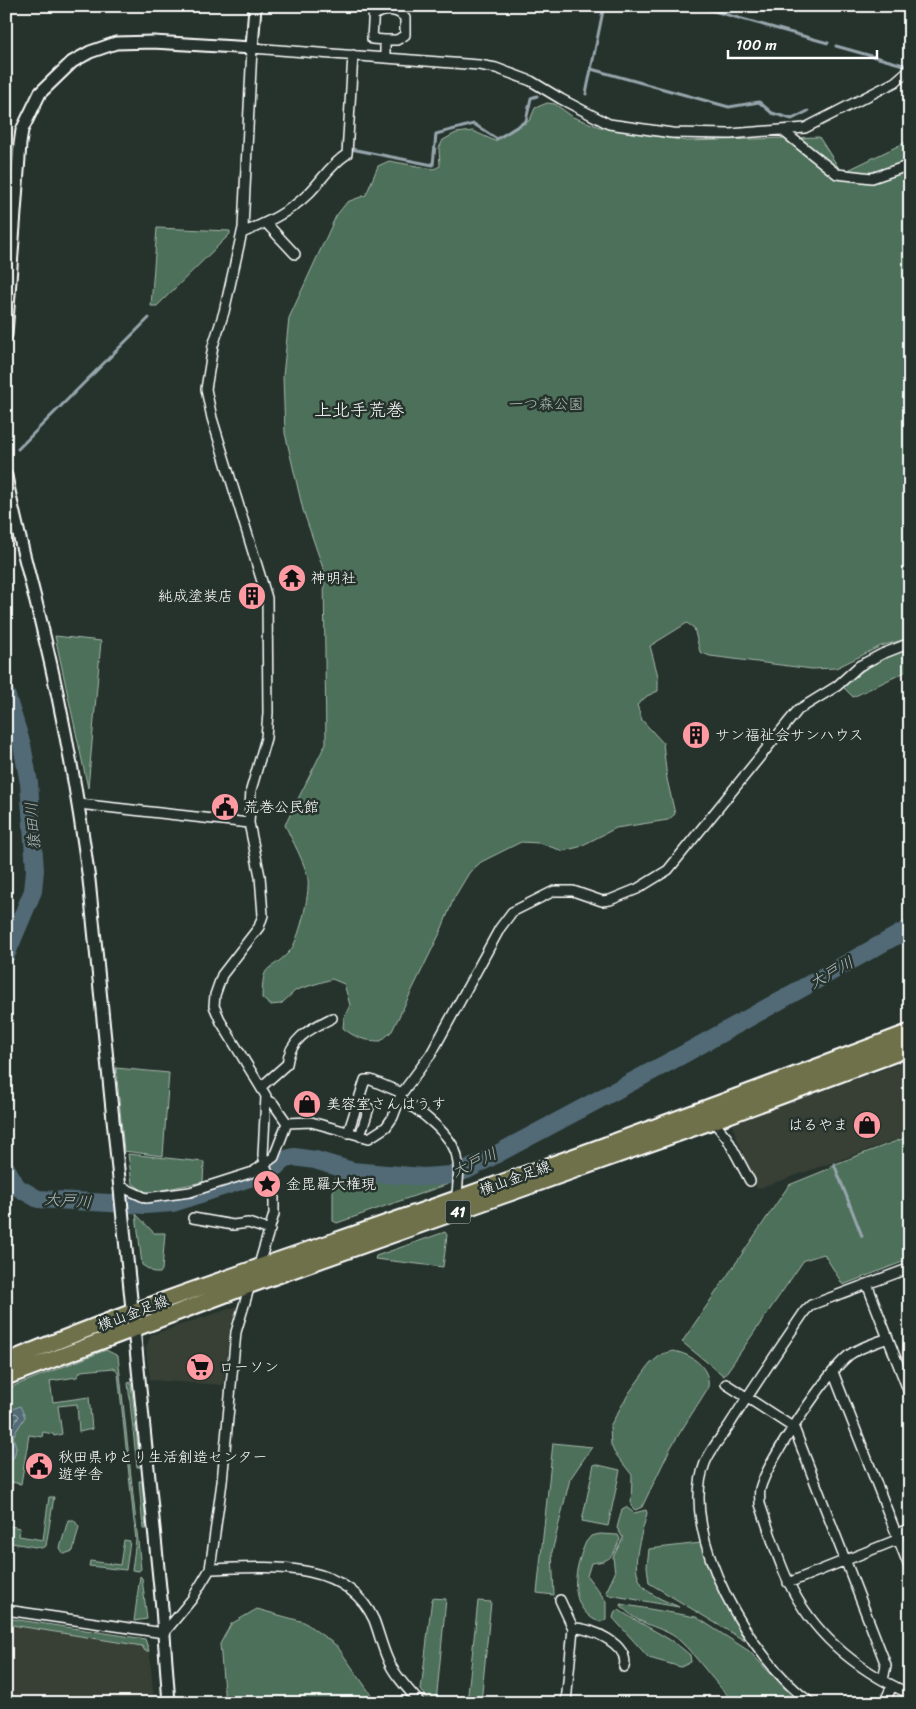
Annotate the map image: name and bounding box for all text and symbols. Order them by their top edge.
scale bar [728,28,877,60]
text: 100 m [736,32,777,58]
park label: 一つ森公園 [508,391,584,417]
district label: 上北手荒巻 [314,394,405,426]
temple icon: 神明社 [277,563,307,593]
place label: 神明社 [311,565,356,591]
building icon: 純成塗装店 [237,581,267,611]
place label: 純成塗装店 [158,583,233,609]
building icon: サン福祉会サンハウス [681,720,711,750]
place label: サン福祉会サンハウス [715,722,864,748]
public building icon: 荒巻公民館 [210,792,240,822]
place label: 荒巻公民館 [244,794,319,820]
water label: 猿田川 [16,801,49,851]
water label: 大戸川 [803,948,859,997]
shop icon: 美容室さんはうす [292,1089,322,1119]
place label: 美容室さんはうす [326,1091,446,1117]
shop icon: はるやま [852,1110,882,1140]
place label: はるやま [788,1112,848,1138]
water label: 大戸川 [446,1139,502,1186]
street label: 横山金足線 [475,1153,555,1203]
place icon: 金毘羅大権現 [252,1169,282,1199]
place label: 金毘羅大権現 [286,1171,376,1197]
water label: 大戸川 [43,1184,93,1217]
road number: 41 [446,1200,470,1224]
street label: 横山金足線 [93,1287,173,1339]
supermarket icon: ローソン [185,1352,215,1382]
place label: ローソン [219,1354,279,1380]
place label: 秋田県ゆとり生活創造センター 遊学舎 [58,1444,267,1487]
public building icon: 秋田県ゆとり生活創造センター 遊学舎 [24,1451,54,1481]

